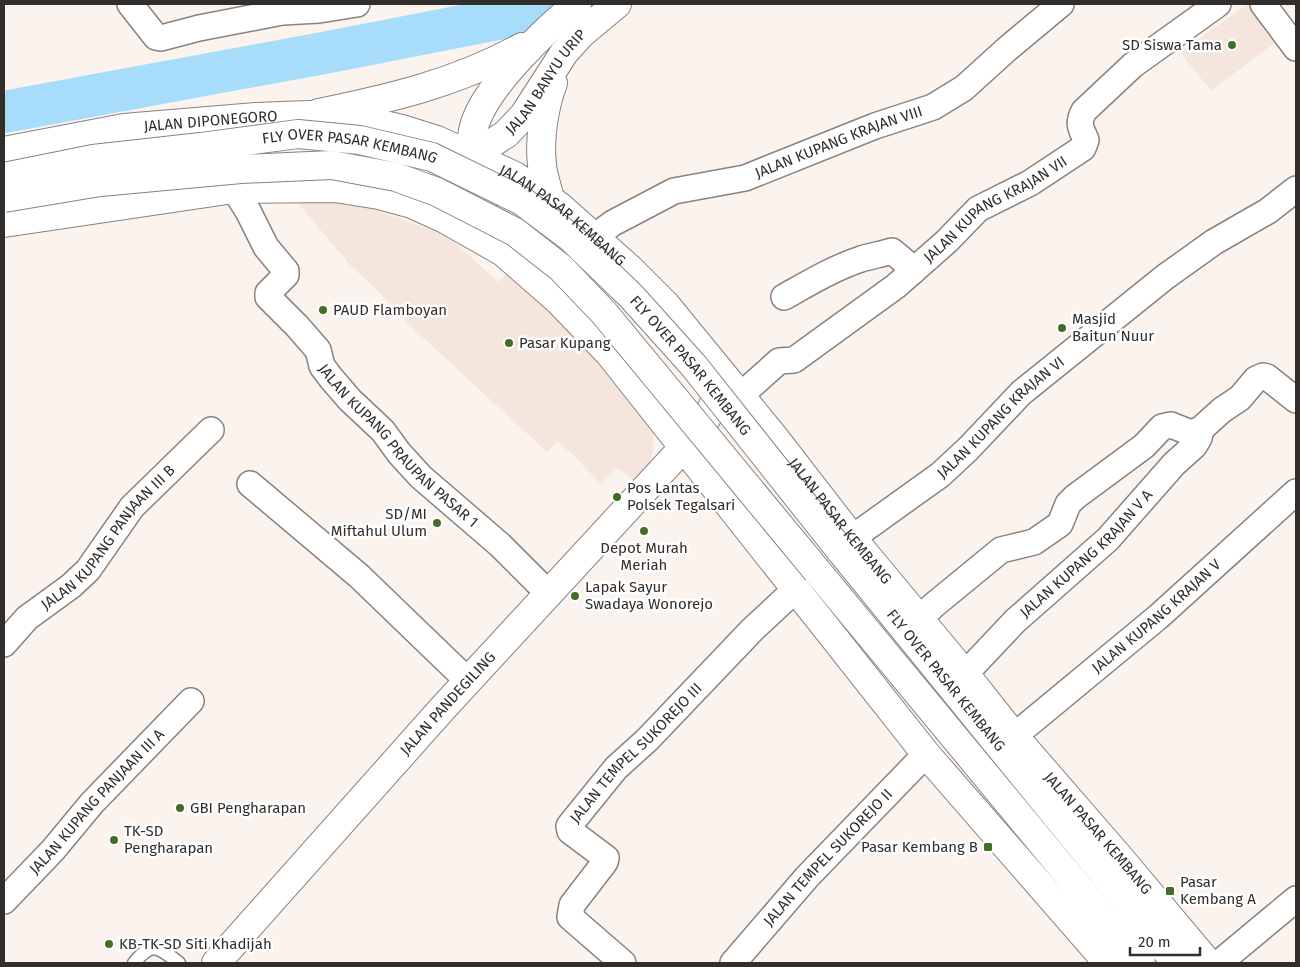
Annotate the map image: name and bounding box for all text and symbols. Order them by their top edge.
street label: JALAN BANYU URIP [501,25,590,138]
place label: SD Siswa Tama [1122,36,1222,54]
marker: SD Siswa Tama [1226,39,1238,51]
street label: JALAN KUPANG KRAJAN VIII [752,102,925,182]
street label: JALAN DIPONEGORO [143,107,278,135]
street label: FLY OVER PASAR KEMBANG [261,125,441,167]
street label: JALAN KUPANG KRAJAN VII [920,152,1071,266]
street label: JALAN PASAR KEMBANG [496,161,629,270]
street label: FLY OVER PASAR KEMBANG [626,292,755,439]
place label: PAUD Flamboyan [333,301,447,319]
marker: PAUD Flamboyan [317,304,329,316]
place label: Masjid Baitun Nuur [1072,310,1154,345]
marker: Masjid Baitun Nuur [1056,322,1068,334]
place label: Pasar Kupang [519,334,611,352]
marker: Pasar Kupang [503,337,515,349]
street label: JALAN KUPANG KRAJAN VI [933,353,1068,482]
street label: JALAN KUPANG PRAUPAN PASAR 1 [315,360,482,531]
street label: JALAN PASAR KEMBANG [785,454,895,588]
street label: JALAN KUPANG PANJAAN III B [38,461,179,614]
place label: Pos Lantas Polsek Tegalsari [627,479,735,514]
street label: JALAN KUPANG KRAJAN V A [1016,485,1156,621]
marker: Pos Lantas Polsek Tegalsari [611,491,623,503]
place label: SD/MI Miftahul Ulum [331,505,427,540]
marker: SD/MI Miftahul Ulum [431,517,443,529]
marker: Depot Murah Meriah [638,525,650,537]
place label: Depot Murah Meriah [600,539,688,574]
street label: JALAN KUPANG KRAJAN V [1088,556,1226,676]
place label: Lapak Sayur Swadaya Wonorejo [585,578,713,613]
marker: Lapak Sayur Swadaya Wonorejo [569,590,581,602]
street label: FLY OVER PASAR KEMBANG [883,606,1009,755]
street label: JALAN PANDEGILING [396,648,499,759]
street label: JALAN TEMPEL SUKOREJO III [566,679,706,827]
street label: JALAN KUPANG PANJAAN III A [26,725,168,878]
street label: JALAN PASAR KEMBANG [1040,768,1155,898]
street label: JALAN TEMPEL SUKOREJO II [760,785,896,930]
place label: GBI Pengharapan [190,799,306,817]
marker: GBI Pengharapan [174,802,186,814]
place label: TK-SD Pengharapan [124,822,213,857]
marker: TK-SD Pengharapan [108,834,120,846]
place label: Pasar Kembang B [861,838,978,856]
marker: Pasar Kembang B [982,841,994,853]
place label: Pasar Kembang A [1180,873,1256,908]
marker: Pasar Kembang A [1164,885,1176,897]
scale bar [1130,924,1200,956]
text: 20 m [1138,933,1171,951]
place label: KB-TK-SD Siti Khadijah [119,935,272,953]
marker: KB-TK-SD Siti Khadijah [103,938,115,950]

